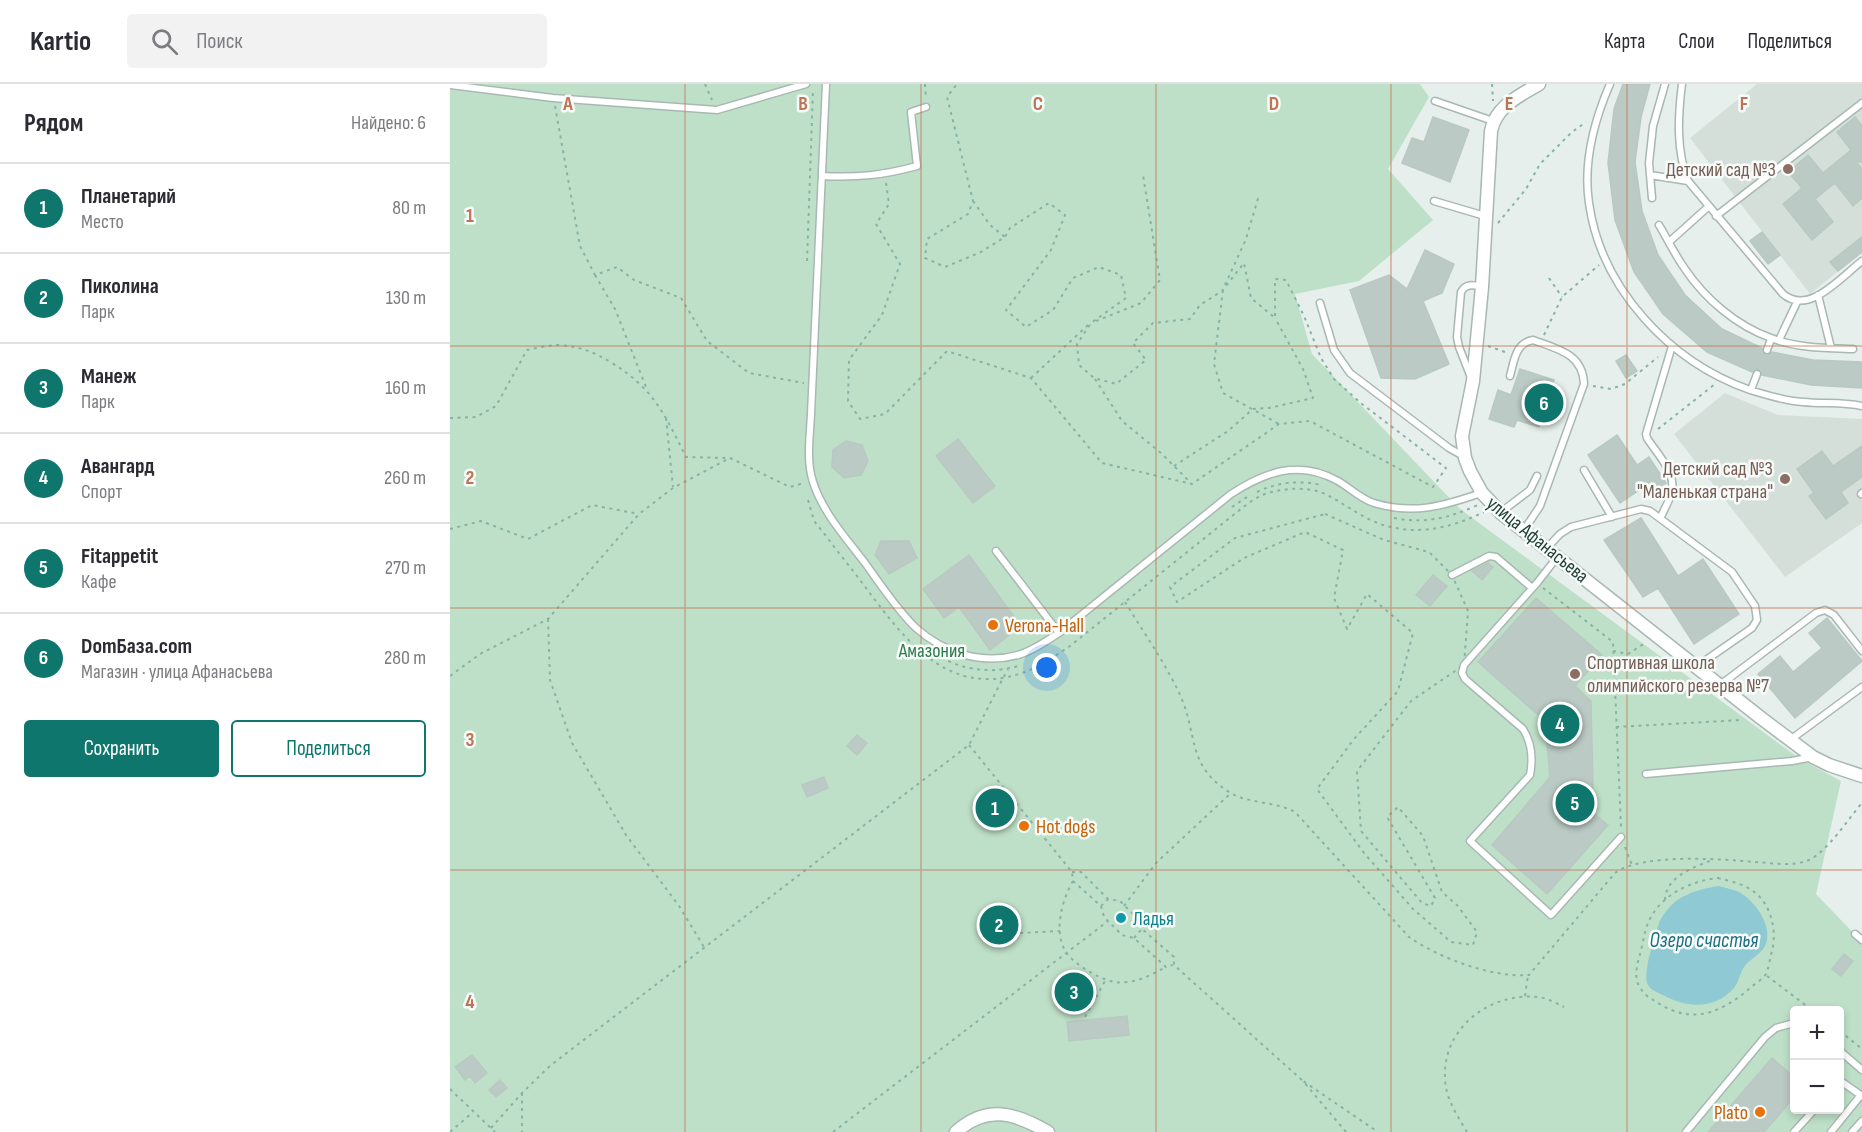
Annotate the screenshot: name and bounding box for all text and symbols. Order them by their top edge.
search box [127,14,547,68]
text: Kartio [30,25,91,58]
icon: search [148,25,181,58]
text: Поиск [196,28,243,55]
text: Карта [1604,29,1645,54]
text: Слои [1678,29,1714,54]
text: Поделиться [1747,29,1832,54]
text: A [562,92,573,116]
text: B [798,92,808,116]
text: C [1033,92,1043,116]
text: D [1269,92,1279,116]
text: E [1505,92,1513,116]
text: F [1740,92,1748,116]
text: Рядом [24,108,83,139]
text: Найдено: 6 [351,111,426,135]
place label: Детский сад №3 [1666,158,1776,182]
marker: Детский сад №3 [1781,162,1795,176]
text: Планетарий [81,183,176,210]
text: 1 [40,196,47,220]
text: 80 m [392,196,426,220]
text: 1 [466,204,474,228]
text: Место [81,210,124,234]
text: Пиколина [81,273,159,300]
text: 2 [39,286,48,310]
text: 130 m [386,286,426,310]
text: Парк [81,300,115,324]
text: Манеж [81,363,136,390]
text: 3 [39,376,48,400]
text: 160 m [385,376,426,400]
pin: 6 [1524,380,1564,426]
text: Парк [81,390,115,414]
text: Авангард [81,453,154,480]
place label: Детский сад №3 "Маленькая страна" [1637,457,1773,504]
text: 4 [39,466,48,490]
text: 260 m [384,466,426,490]
text: 2 [466,466,474,490]
marker: Детский сад №3 "Маленькая страна" [1778,472,1792,486]
text: Спорт [81,480,122,504]
street label: улица Афанасьева [1482,491,1593,588]
text: Fitappetit [81,543,158,570]
text: 5 [39,556,48,580]
text: 270 m [385,556,426,580]
text: Кафе [81,570,117,594]
place label: Verona-Hall [1005,614,1084,638]
marker: Verona-Hall [986,618,1000,632]
text: DomБаза.com [81,633,192,660]
park label: Амазония [898,639,965,663]
text: 6 [39,646,48,670]
text: 280 m [384,646,426,670]
place label: Спортивная школа олимпийского резерва №7 [1587,651,1769,698]
your location [1032,653,1061,682]
text: Магазин · улица Афанасьева [81,660,273,684]
marker: Спортивная школа олимпийского резерва №7 [1568,667,1582,681]
pin: 4 [1540,702,1580,746]
button: Сохранить [24,720,219,777]
button: Поделиться [231,720,426,777]
text: 3 [466,728,475,752]
pin: 5 [1556,780,1594,826]
pin: 1 [976,786,1014,830]
place label: Hot dogs [1036,815,1095,839]
marker: Hot dogs [1017,819,1031,833]
pin: 2 [980,902,1018,948]
place label: Ладья [1133,907,1174,931]
marker: Ладья [1114,911,1128,925]
water label: Озеро счастья [1650,928,1758,953]
pin: 3 [1054,970,1094,1014]
text: 4 [465,990,475,1014]
map controls [1790,1006,1844,1114]
button: + [1790,1006,1844,1060]
button: − [1790,1060,1844,1114]
place label: Plato [1714,1101,1748,1125]
marker: Plato [1753,1105,1767,1119]

